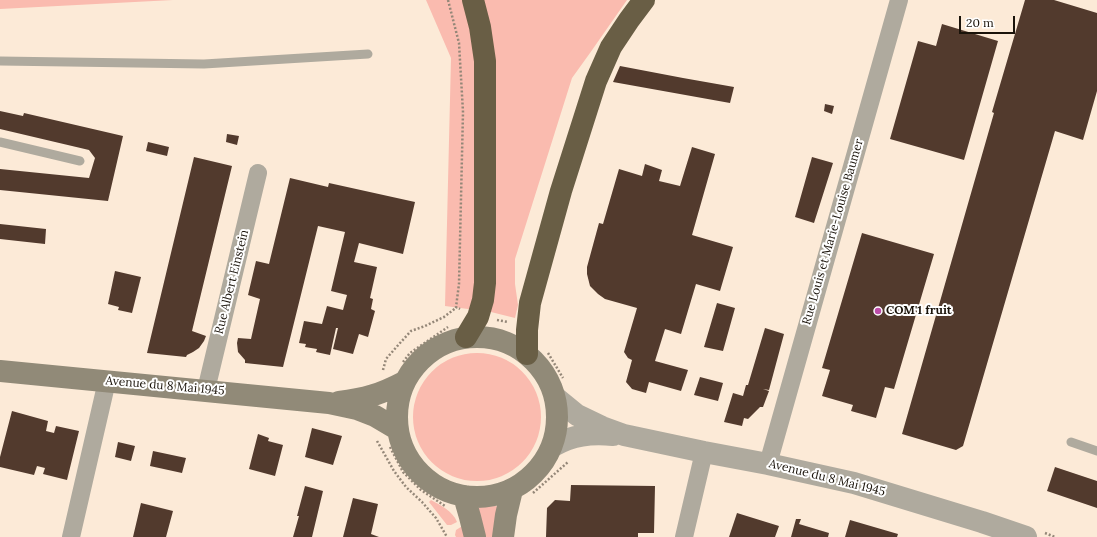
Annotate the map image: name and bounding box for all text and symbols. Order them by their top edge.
scale bar [961,8,1017,34]
text: 20 m [966,15,994,30]
street label: Rue Louis et Marie-Louise Baumer [800,137,866,327]
street label: Rue Albert Einstein [212,228,252,336]
place label: COM'1 fruit [886,304,952,318]
marker: COM'1 fruit [873,306,883,316]
street label: Avenue du 8 Mai 1945 [105,374,225,398]
street label: Avenue du 8 Mai 1945 [767,457,887,499]

